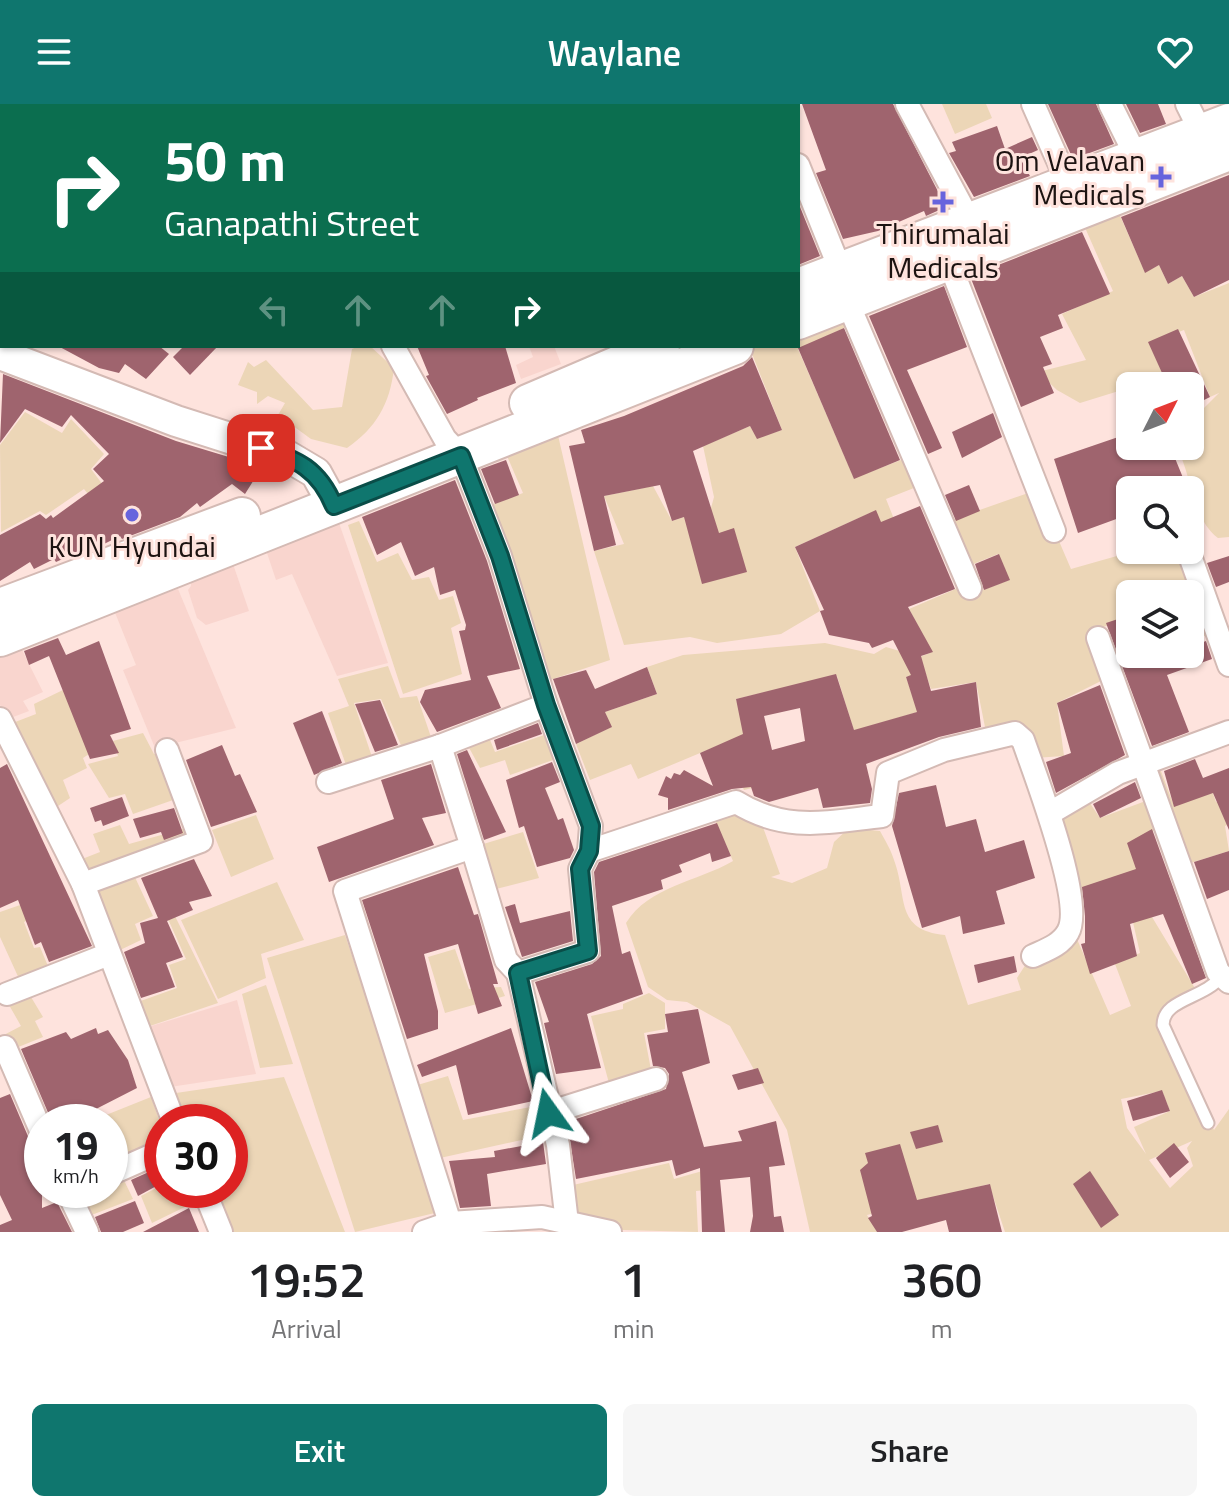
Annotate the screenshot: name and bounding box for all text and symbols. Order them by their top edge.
text: Waylane [548,25,681,80]
icon: menu [32,30,76,74]
icon: heart [1153,30,1197,74]
text: 50 m [164,118,286,203]
icon: right [32,136,136,240]
place label: Om Velavan Medicals [995,137,1145,217]
marker: Om Velavan Medicals [1152,168,1170,186]
marker: Thirumalai Medicals [934,193,952,211]
text: Ganapathi Street [164,195,419,250]
place label: Thirumalai Medicals [876,210,1010,290]
icon: left [252,288,296,332]
icon: ahead [336,288,380,332]
icon: ahead [420,288,464,332]
icon: right [504,288,548,332]
north arrow [1116,372,1204,460]
map controls [1116,372,1204,668]
pin [227,414,295,482]
icon: arrive [239,426,283,470]
button: search [1116,476,1204,564]
marker: KUN Hyundai [123,506,141,524]
place label: KUN Hyundai [48,523,216,569]
button: layers [1116,580,1204,668]
position arrow [506,1071,590,1155]
speed limit sign: 30 [144,1104,248,1208]
text: 19 [54,1115,98,1176]
text: km/h [53,1160,99,1191]
text: 19:52 [247,1243,366,1316]
text: 1 [620,1243,647,1316]
text: 360 [901,1243,982,1316]
text: Arrival [271,1309,342,1348]
text: min [613,1309,654,1348]
text: m [931,1309,953,1348]
button: Exit [32,1404,607,1496]
button: Share [623,1404,1197,1496]

